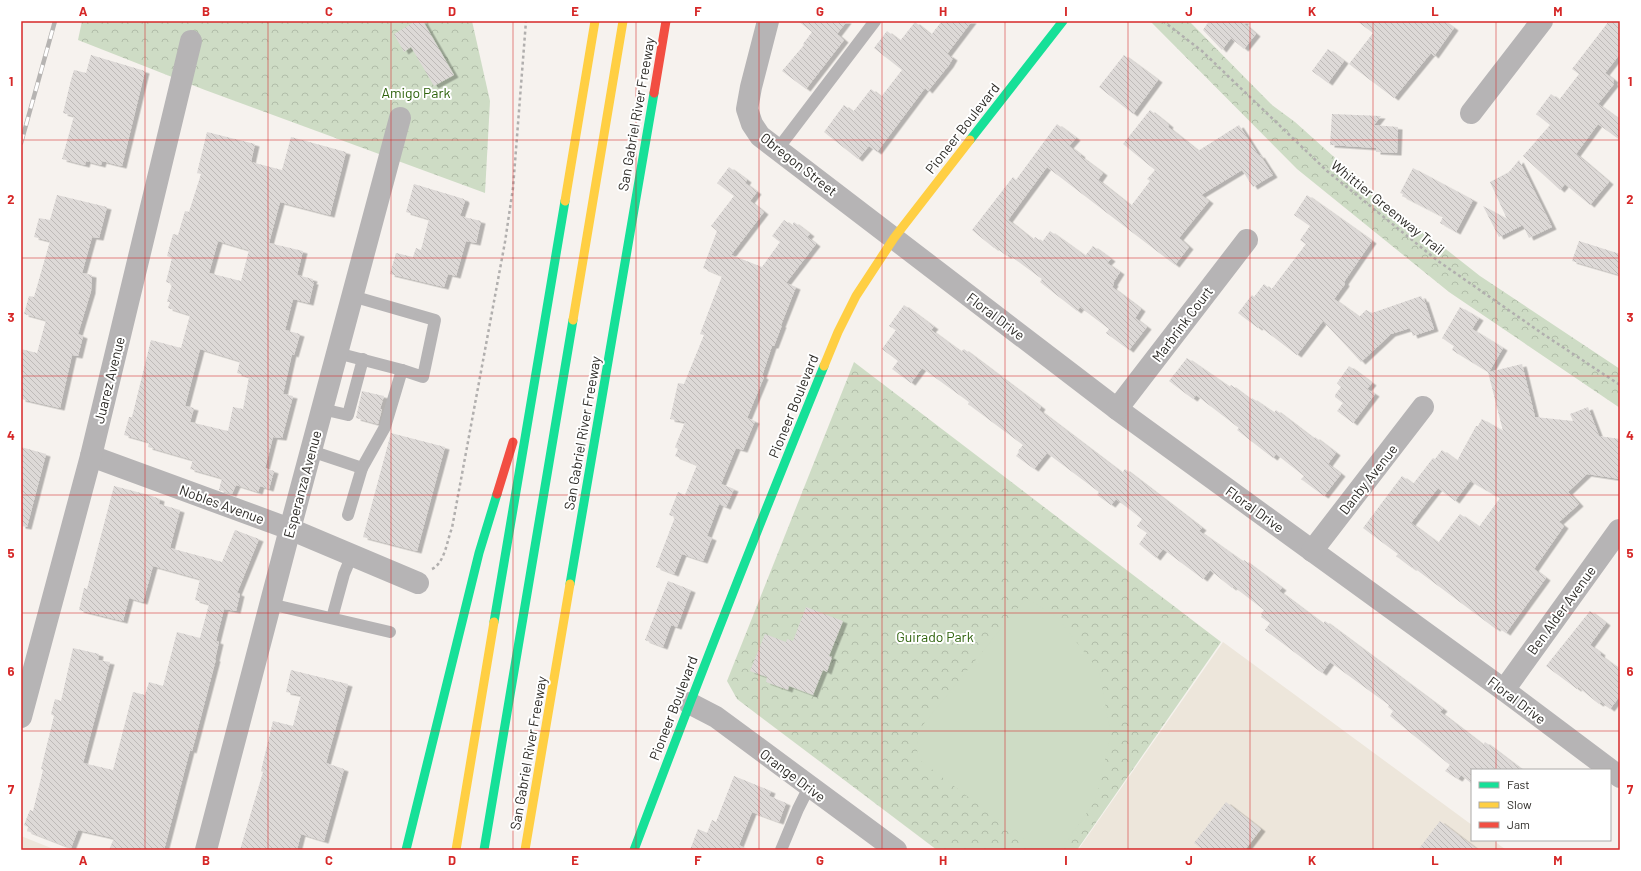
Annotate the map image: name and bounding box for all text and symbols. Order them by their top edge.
text: A [79,3,88,19]
text: B [202,3,210,19]
text: C [325,3,333,19]
text: D [448,3,456,19]
text: E [571,3,579,19]
text: F [694,3,702,19]
text: G [816,3,824,19]
text: H [939,3,947,19]
text: I [1064,3,1068,19]
text: J [1185,3,1193,19]
text: K [1308,3,1316,19]
text: L [1431,3,1439,19]
text: M [1553,3,1563,19]
street label: San Gabriel River Freeway [614,35,658,192]
text: 1 [9,73,13,89]
text: 1 [1628,73,1632,89]
street label: Pioneer Boulevard [921,79,1003,177]
park label: Amigo Park [381,84,451,101]
street label: Obregon Street [757,129,841,199]
street label: Whittier Greenway Trail [1328,156,1448,258]
text: 2 [7,191,15,207]
text: 2 [1626,191,1634,207]
street label: Marbrink Court [1148,283,1216,365]
street label: Floral Drive [964,289,1028,343]
text: 3 [7,309,15,325]
text: 3 [1626,309,1634,325]
street label: Juarez Avenue [90,335,128,425]
street label: Pioneer Boulevard [764,352,822,460]
street label: San Gabriel River Freeway [560,354,604,511]
text: 4 [7,427,15,443]
text: 4 [1626,427,1634,443]
street label: Esperanza Avenue [279,428,325,540]
street label: Danby Avenue [1335,440,1401,518]
street label: Nobles Avenue [177,481,267,527]
street label: Floral Drive [1222,482,1288,536]
text: 5 [7,545,15,561]
text: 5 [1626,545,1634,561]
street label: Ben Alder Avenue [1523,562,1599,658]
park label: Guirado Park [896,628,974,645]
street label: Pioneer Boulevard [645,653,701,763]
text: 6 [8,663,15,679]
text: 6 [1627,663,1634,679]
street label: Floral Drive [1485,673,1549,727]
street label: San Gabriel River Freeway [506,674,550,831]
street label: Orange Drive [757,745,829,805]
legend [1471,769,1611,841]
text: Fast [1507,777,1530,791]
text: 7 [8,781,15,797]
text: 7 [1627,781,1634,797]
text: Slow [1507,797,1532,811]
text: Jam [1507,817,1530,831]
text: A [79,852,88,868]
text: B [202,852,210,868]
text: C [325,852,333,868]
text: D [448,852,456,868]
text: E [571,852,579,868]
text: F [694,852,702,868]
text: G [816,852,824,868]
text: H [939,852,947,868]
text: I [1064,852,1068,868]
text: J [1185,852,1193,868]
text: K [1308,852,1316,868]
text: L [1431,852,1439,868]
text: M [1553,852,1563,868]

